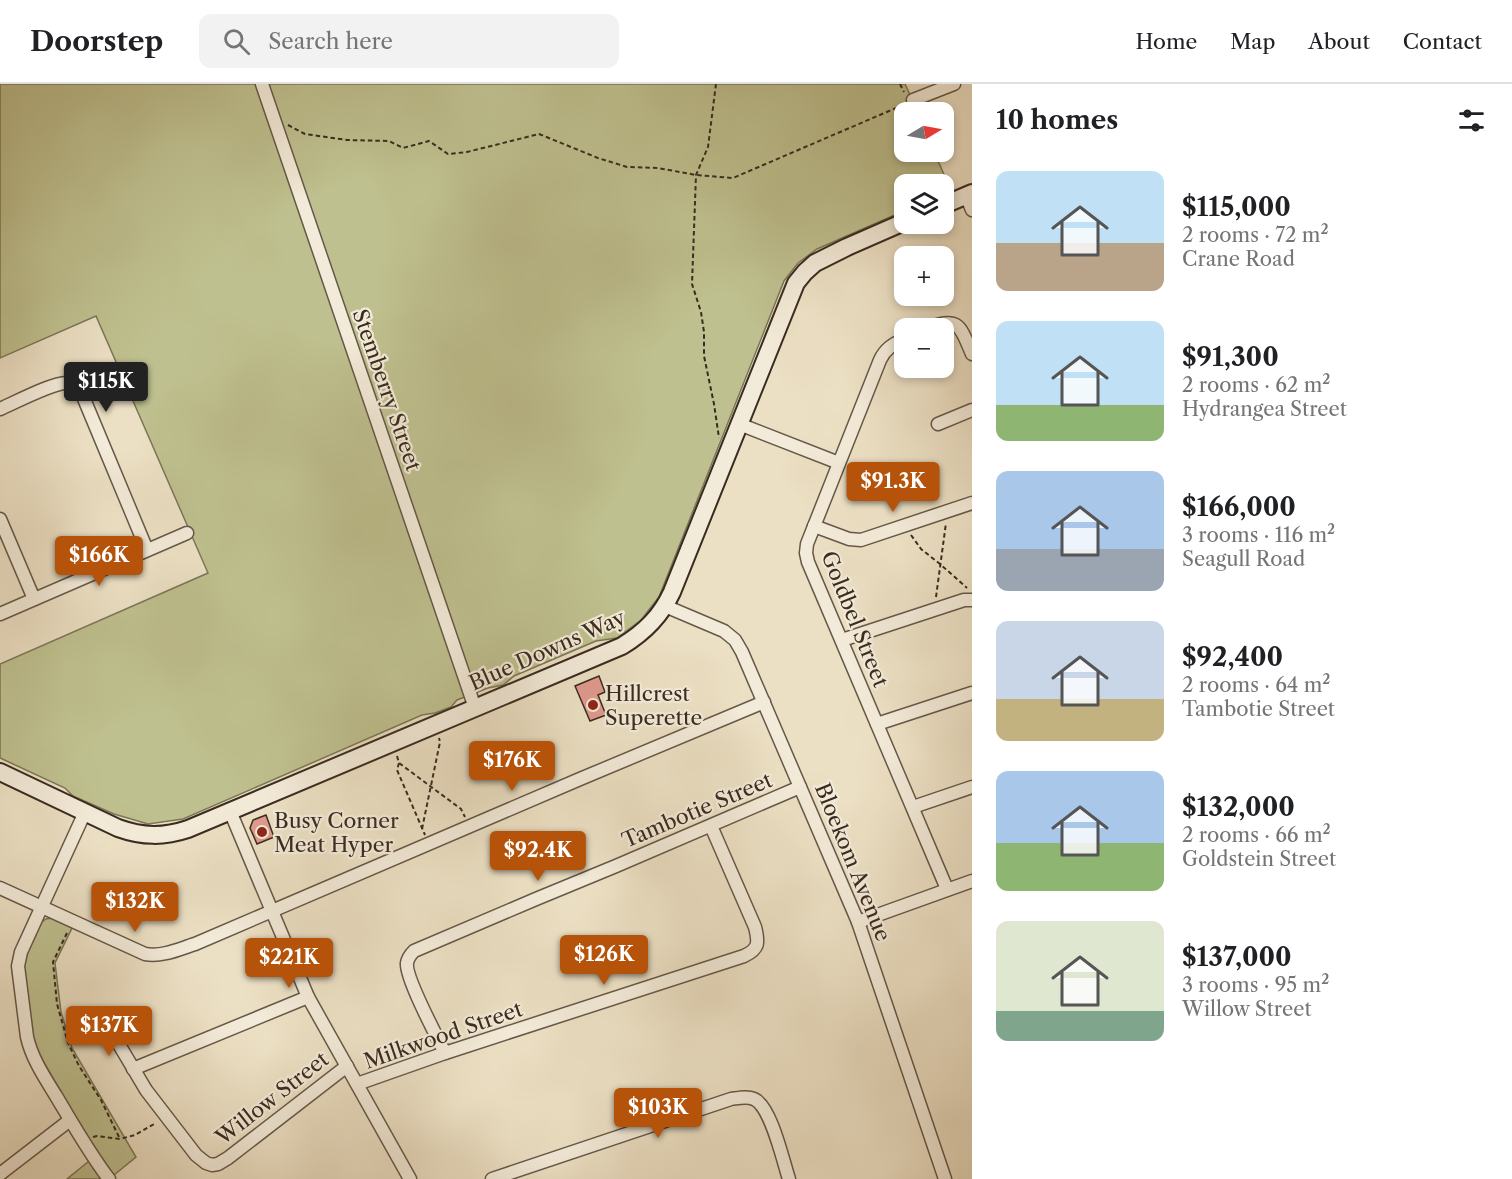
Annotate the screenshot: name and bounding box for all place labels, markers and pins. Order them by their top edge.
pin: $115K [64,362,148,413]
pin: $91.3K [844,462,942,513]
pin: $166K [57,536,141,587]
place label: Hillcrest Superette [605,681,702,730]
marker: Hillcrest Superette [586,698,600,712]
pin: $176K [470,741,554,792]
place label: Busy Corner Meat Hyper [274,808,399,857]
marker: Busy Corner Meat Hyper [255,825,269,839]
pin: $92.4K [489,831,587,882]
pin: $132K [93,882,177,933]
pin: $126K [562,935,646,986]
pin: $221K [247,938,331,989]
pin: $137K [67,1006,151,1057]
pin: $103K [616,1088,700,1139]

